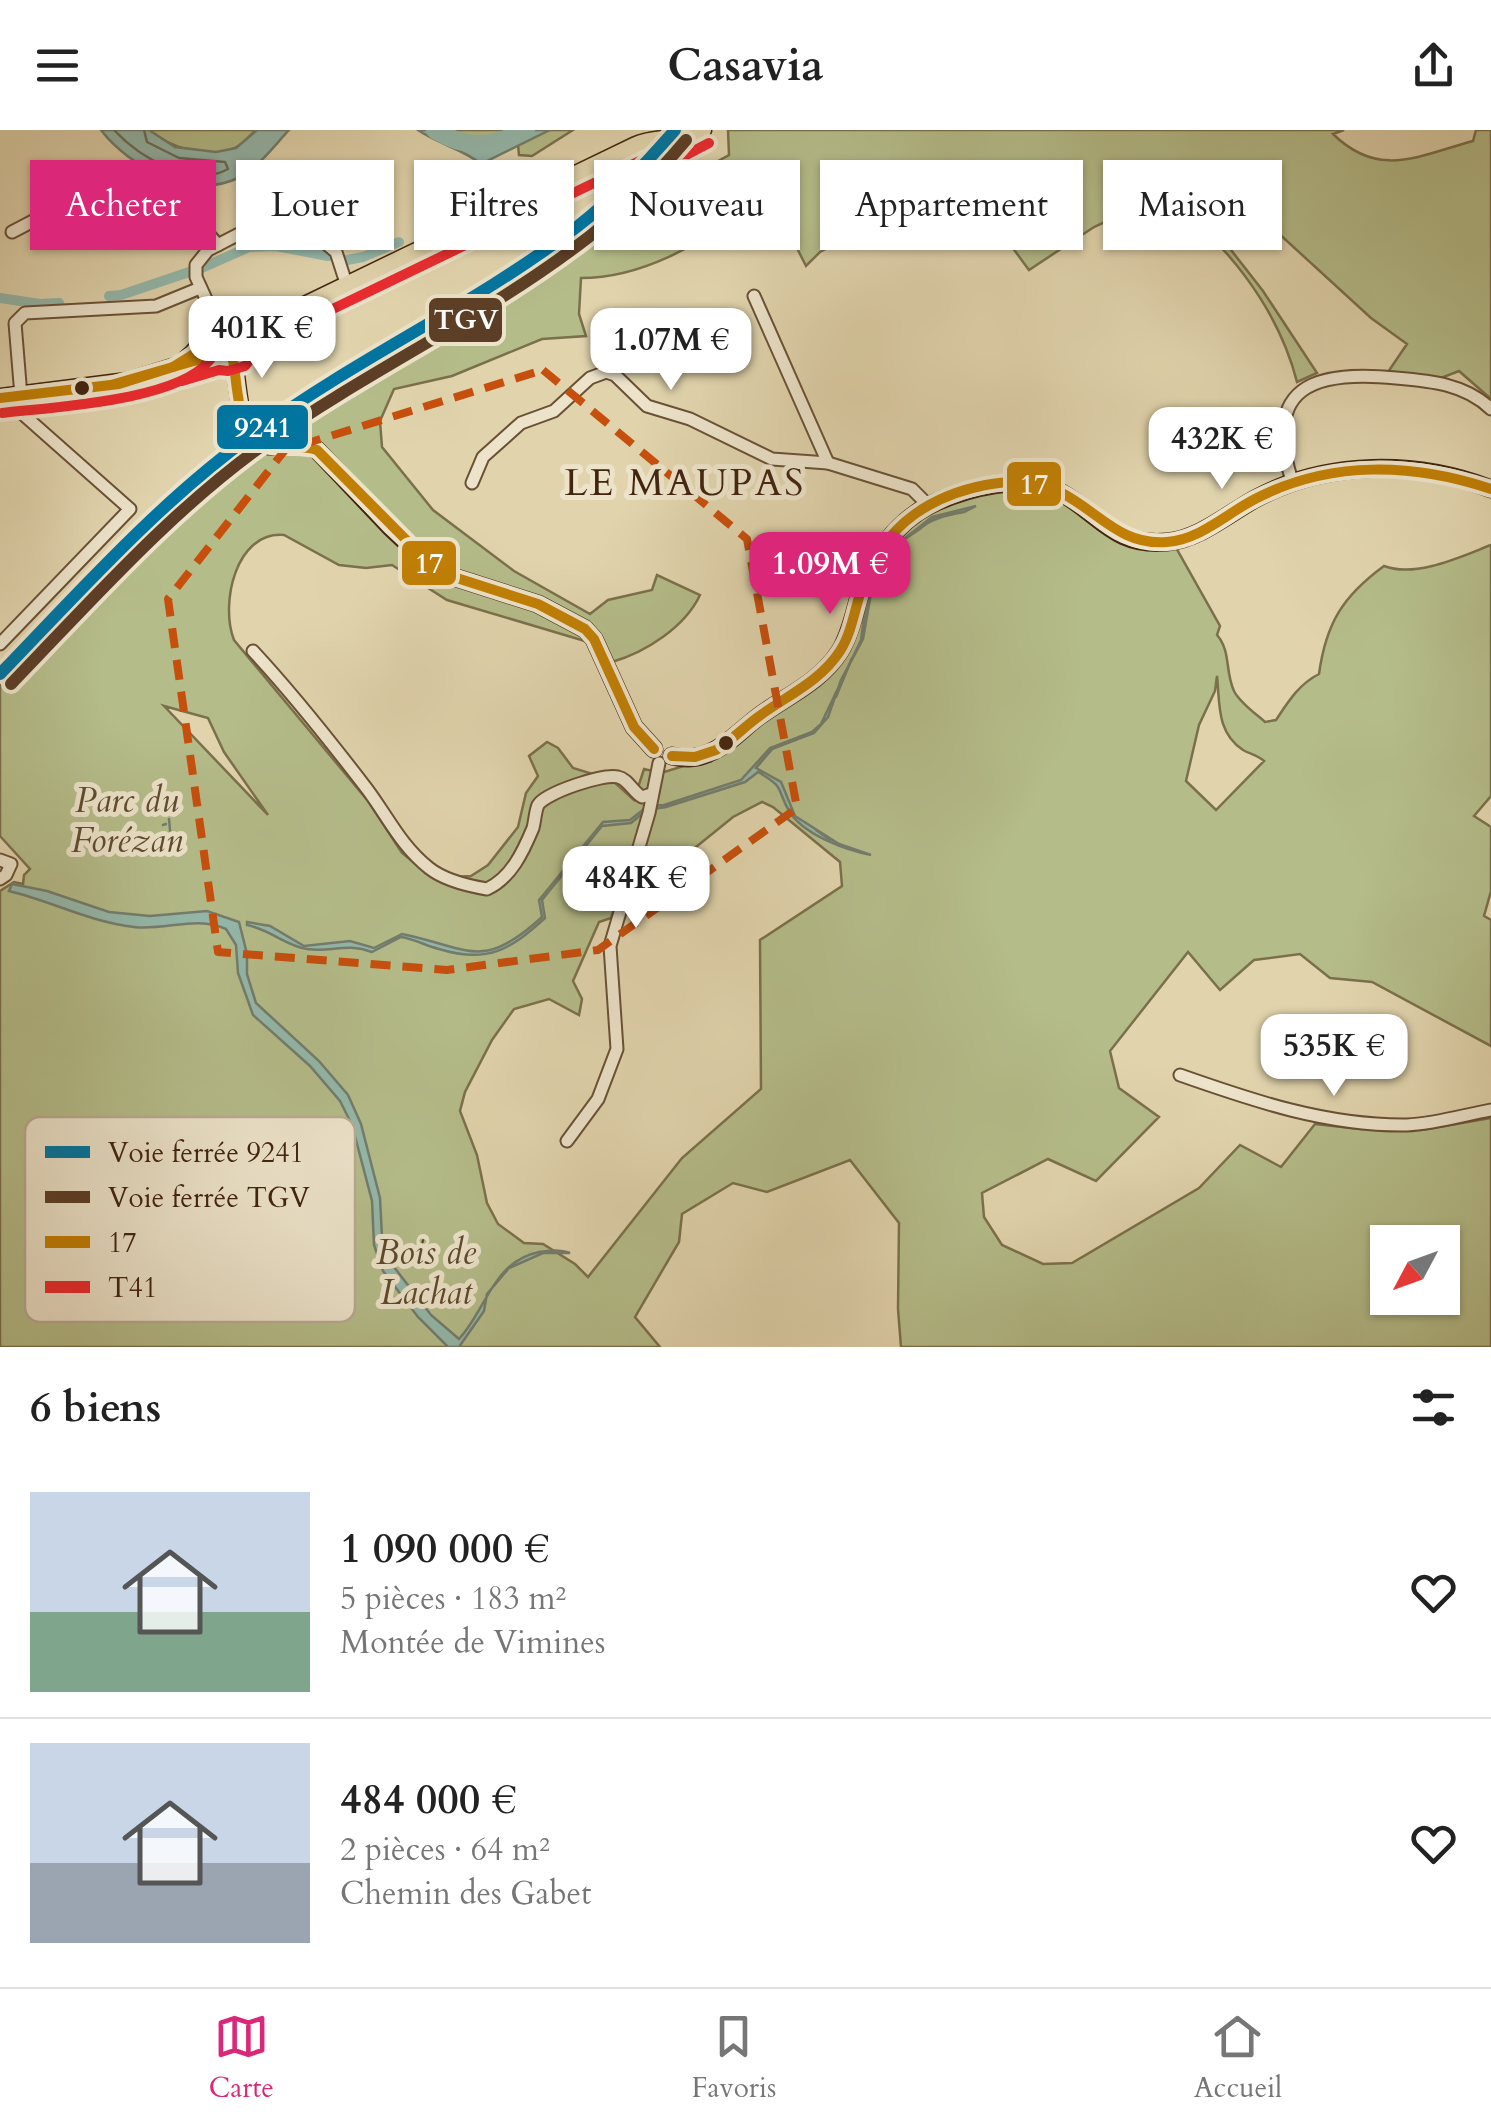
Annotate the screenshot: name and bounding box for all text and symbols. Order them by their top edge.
text: Casavia [667,35,824,96]
icon: menu [30,38,85,93]
icon: share [1406,38,1461,93]
chip: Acheter [30,160,216,250]
chip: Louer [236,160,394,250]
chip: Filtres [414,160,574,250]
chip: Nouveau [594,160,800,250]
chip: Appartement [820,160,1083,250]
chip: Maison [1103,160,1282,250]
pin: 401K € [181,296,343,381]
line badge: TGV [427,296,504,344]
text: TGV [433,301,499,339]
text: 401K € [211,306,313,350]
pin: 1.07M € [579,308,763,393]
text: 1.07M € [612,318,730,362]
unlabelled marker [72,378,92,398]
line badge: 9241 [215,403,310,451]
pin: 432K € [1141,407,1303,492]
text: 9241 [234,409,292,447]
text: 432K € [1171,417,1273,461]
district label: LE MAUPAS [564,457,806,509]
line badge: 17 [1005,460,1063,508]
text: 17 [1020,466,1048,504]
pin: 1.09M € [738,532,922,617]
line badge: 17 [400,539,458,587]
text: 1.09M € [771,542,889,586]
text: 17 [415,545,443,583]
unlabelled marker [716,733,736,753]
park label: Parc du Forézan [71,777,183,865]
pin: 484K € [555,846,717,931]
text: 484K € [585,856,687,900]
pin: 535K € [1253,1014,1415,1099]
text: 535K € [1283,1024,1385,1068]
legend [25,1117,355,1322]
text: Voie ferrée 9241 [108,1134,304,1172]
text: Voie ferrée TGV [108,1179,310,1217]
text: 17 [108,1224,137,1262]
north arrow [1370,1225,1460,1315]
map controls [1370,1225,1460,1315]
park label: Bois de Lachat [376,1229,477,1317]
text: T41 [108,1269,157,1307]
text: 6 biens [30,1379,161,1436]
icon: filters [1406,1380,1461,1435]
text: 1 090 000 € [340,1520,549,1577]
icon: home [110,1532,230,1652]
icon: heart [1406,1565,1461,1620]
text: 5 pièces · 183 m² [340,1577,566,1621]
text: Montée de Vimines [340,1621,606,1665]
text: 484 000 € [340,1771,517,1828]
icon: home [110,1783,230,1903]
icon: heart [1406,1816,1461,1871]
text: 2 pièces · 64 m² [340,1828,550,1872]
text: Chemin des Gabet [340,1872,591,1916]
tab: Carte [209,2009,274,2107]
tab: Favoris [691,2009,776,2107]
tab: Accueil [1194,2009,1282,2107]

